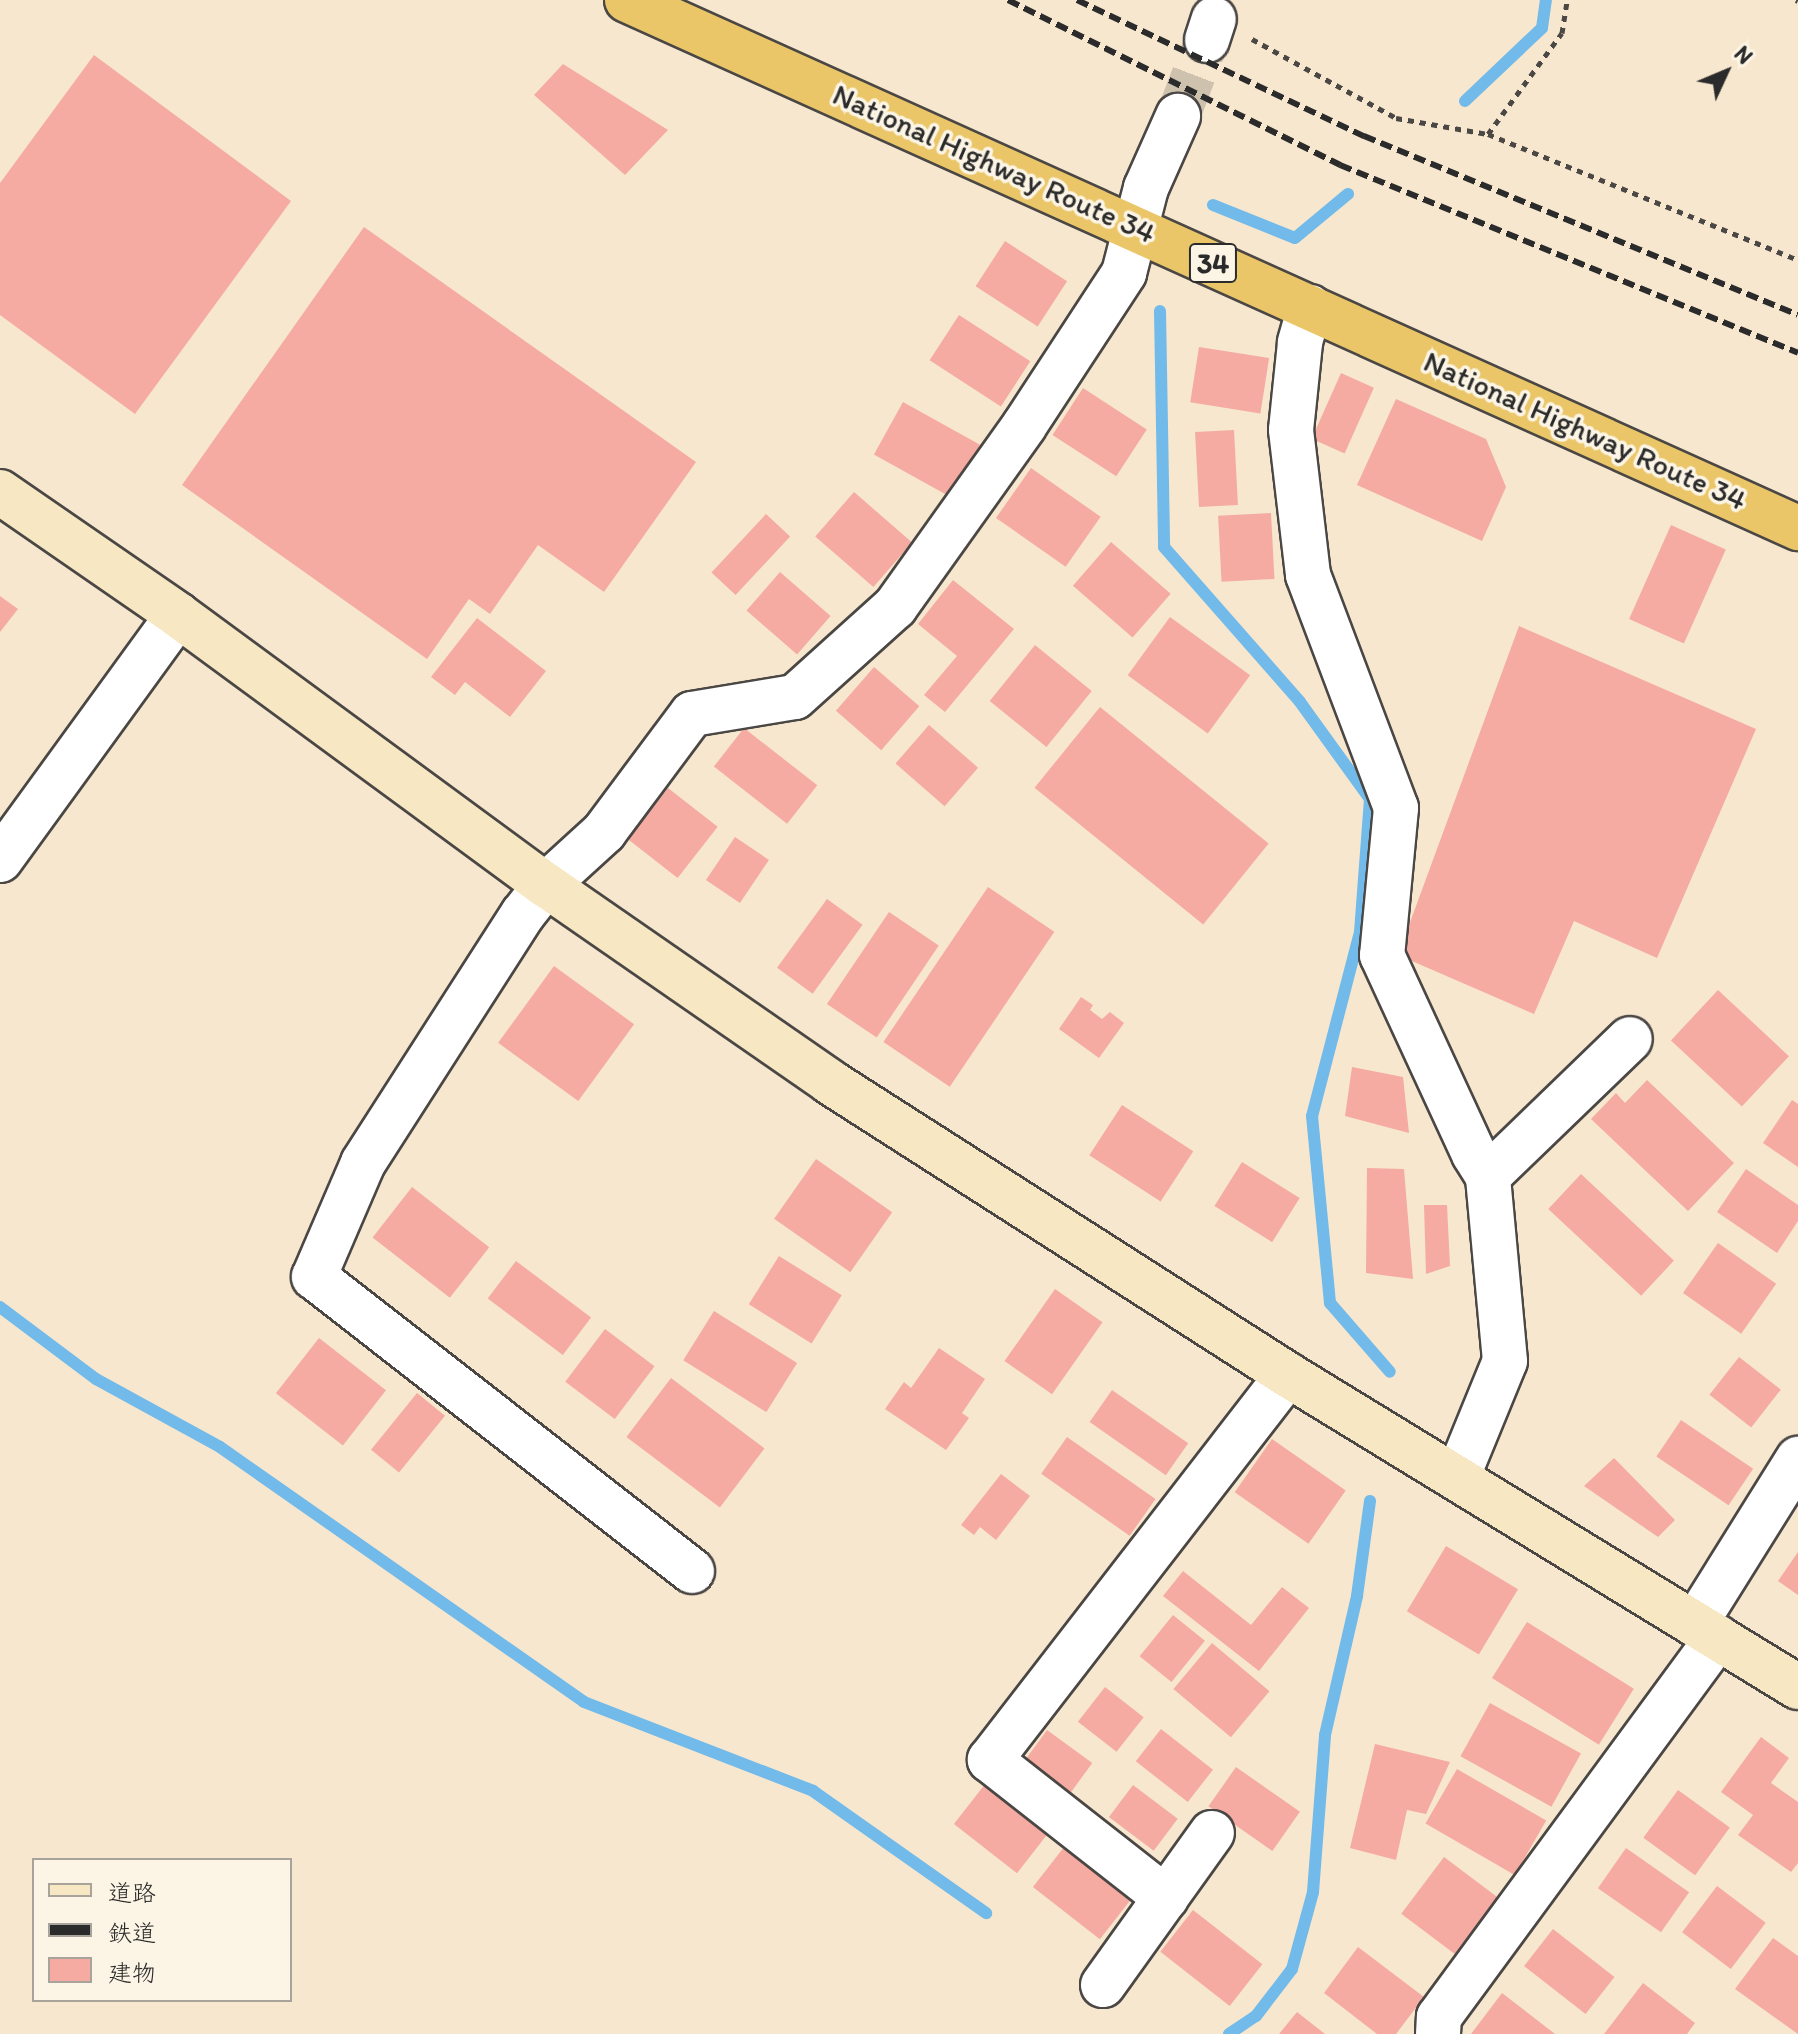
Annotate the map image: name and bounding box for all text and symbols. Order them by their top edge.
north arrow [1686,32,1766,112]
text: N [1729,40,1758,70]
street label: National Highway Route 34 [827,77,1161,251]
road number: 34 [1187,239,1239,287]
street label: National Highway Route 34 [1418,344,1752,518]
legend [32,1858,292,2002]
text: 道路 [108,1878,156,1907]
text: 鉄道 [108,1918,156,1947]
text: 建物 [108,1958,156,1987]

